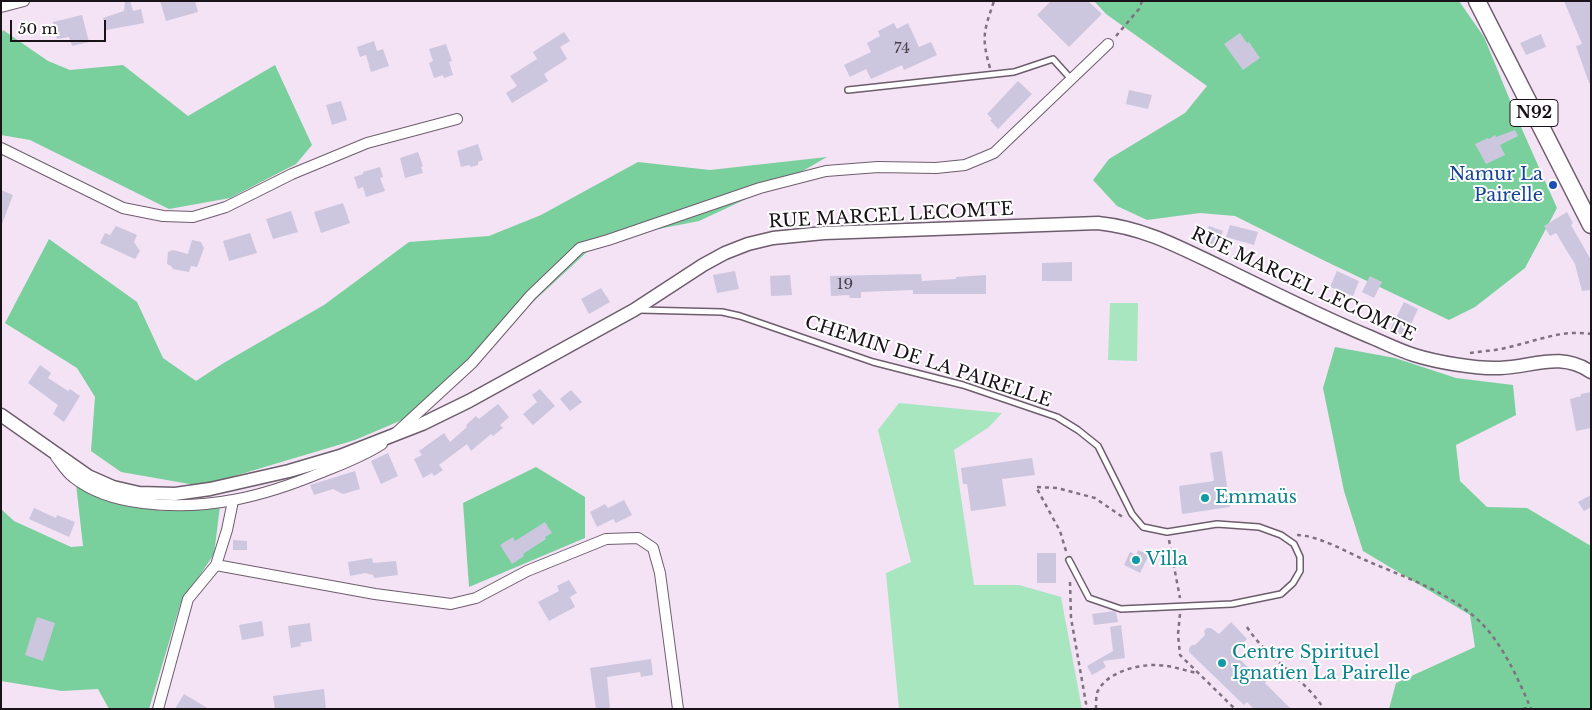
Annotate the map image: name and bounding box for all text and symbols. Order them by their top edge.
scale bar [12,10,109,42]
text: 50 m [18,19,58,38]
house number: 74 [894,40,910,58]
road number: N92 [1510,100,1558,126]
place label: Namur La Pairelle [1449,164,1543,206]
marker: Namur La Pairelle [1547,179,1559,191]
street label: RUE MARCEL LECOMTE [768,199,1014,233]
street label: RUE MARCEL LECOMTE [1187,223,1419,347]
house number: 19 [837,276,853,294]
street label: CHEMIN DE LA PAIRELLE [802,312,1054,412]
place label: Emmaüs [1215,487,1297,509]
marker: Emmaüs [1199,492,1211,504]
place label: Villa [1146,549,1188,571]
marker: Villa [1130,554,1142,566]
place label: Centre Spirituel Ignatien La Pairelle [1232,642,1410,684]
marker: Centre Spirituel Ignatien La Pairelle [1216,657,1228,669]

